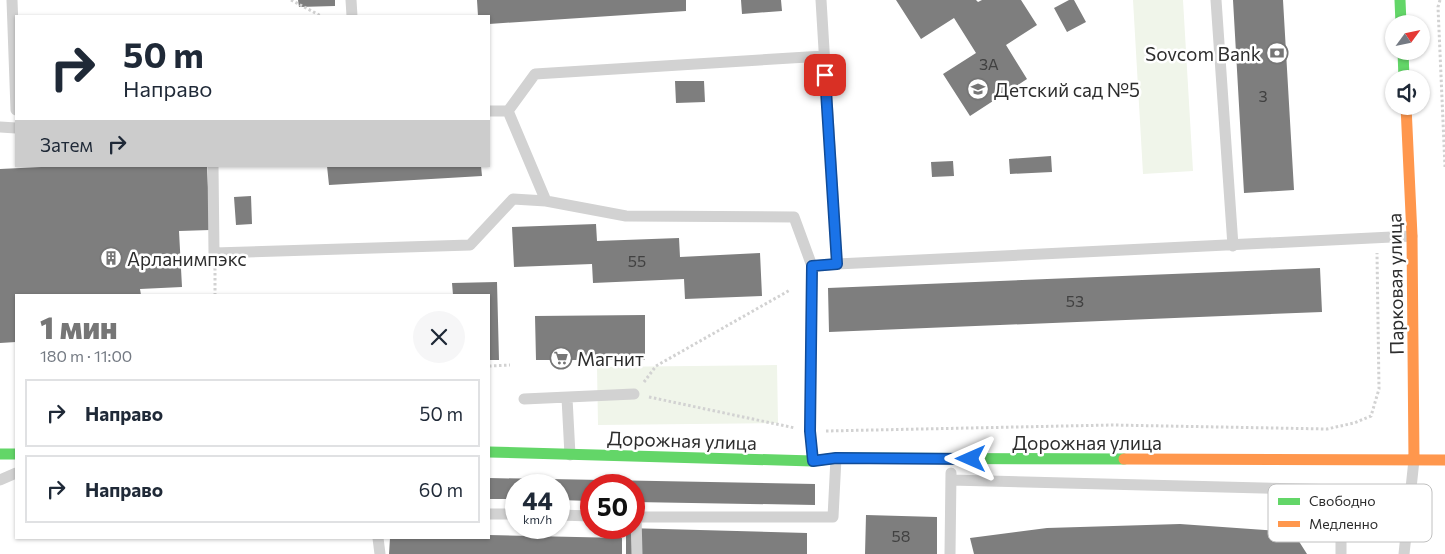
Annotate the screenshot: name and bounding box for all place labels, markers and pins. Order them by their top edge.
bank icon: Sovcom Bank [1265,41,1289,65]
place label: Sovcom Bank [1145,42,1261,65]
pin [804,54,846,96]
school or university icon: Детский сад №5 [966,77,990,101]
place label: Детский сад №5 [994,78,1140,101]
building icon: Арланимпэкс [99,246,123,270]
place label: Арланимпэкс [127,247,247,270]
supermarket icon: Магнит [549,346,573,370]
place label: Магнит [577,347,644,370]

